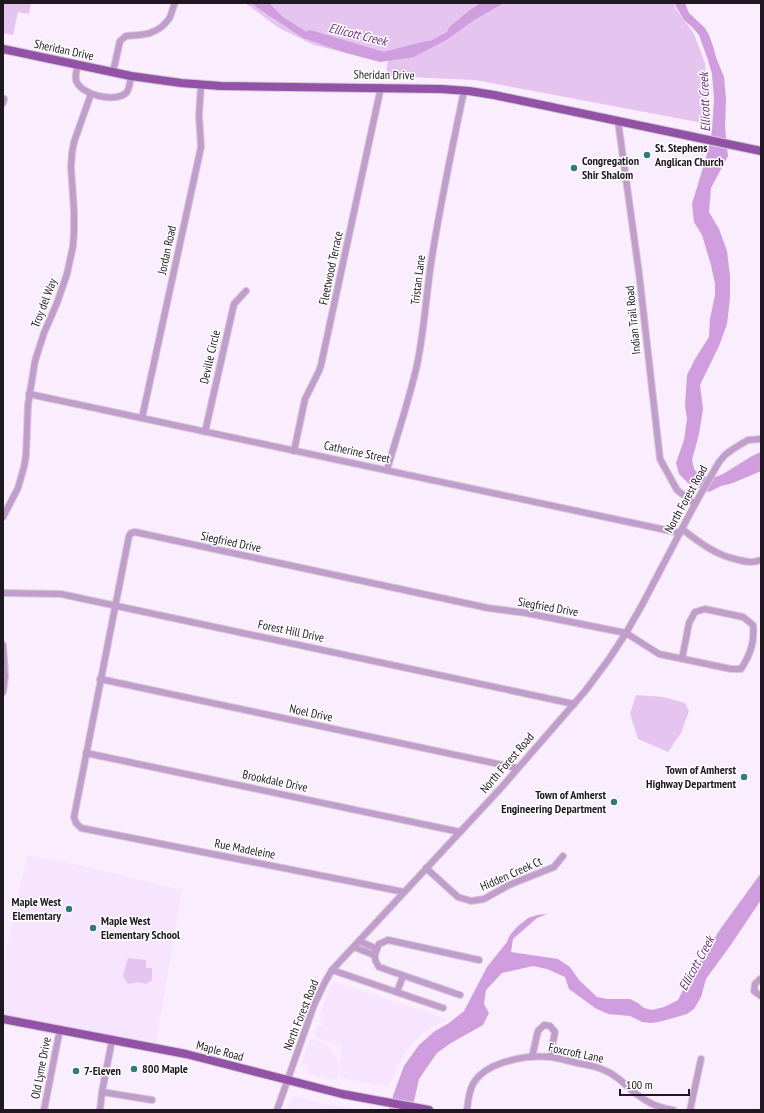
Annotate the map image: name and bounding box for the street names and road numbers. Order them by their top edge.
street label: Sheridan Drive [33,36,95,63]
street label: Sheridan Drive [353,66,415,83]
street label: Jordan Road [154,224,179,277]
street label: Fleetwood Terrace [315,230,346,306]
street label: Tristan Lane [407,254,428,306]
street label: Troy del Way [27,276,60,330]
street label: Indian Trail Road [621,285,644,355]
street label: Deville Circle [196,328,223,385]
street label: Catherine Street [323,437,392,466]
street label: North Forest Road [661,462,710,535]
street label: Siegfried Drive [200,528,263,555]
street label: Siegfried Drive [517,594,580,619]
street label: Forest Hill Drive [257,616,326,645]
street label: Noel Drive [288,701,334,724]
street label: North Forest Road [476,729,537,796]
street label: Brookdale Drive [241,766,309,795]
street label: Rue Madeleine [213,835,277,862]
street label: Hidden Creek Ct [478,853,545,894]
street label: North Forest Road [280,977,322,1052]
street label: Old Lyme Drive [27,1036,54,1100]
street label: Maple Road [195,1037,245,1064]
street label: Foxcroft Lane [547,1039,605,1066]

